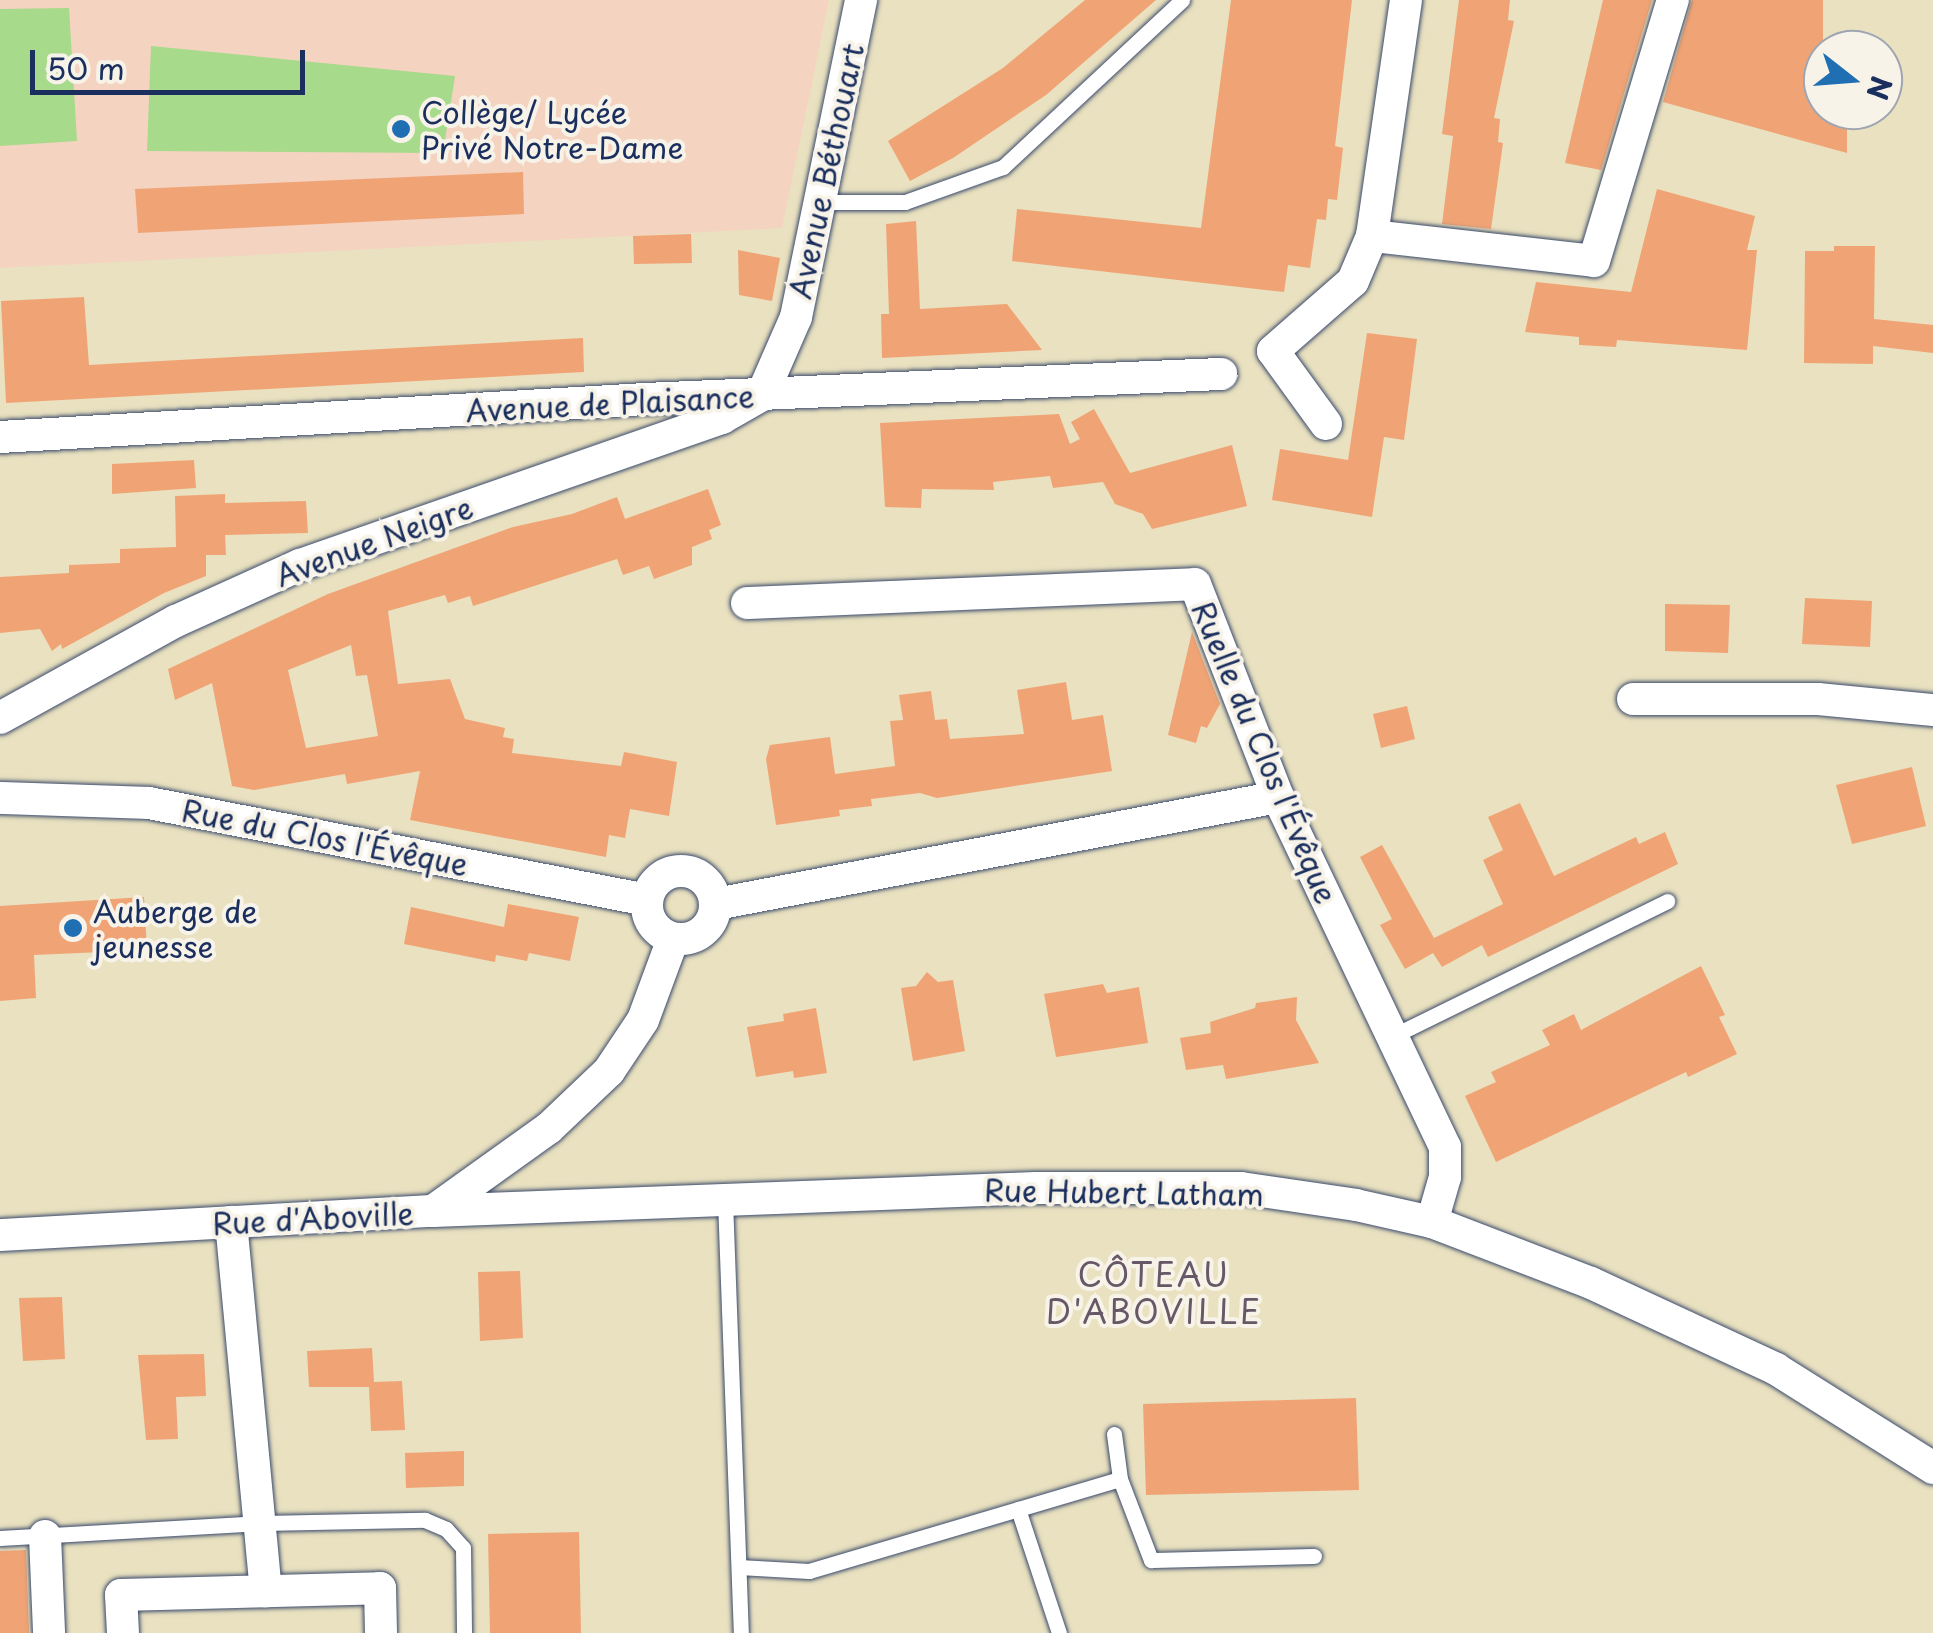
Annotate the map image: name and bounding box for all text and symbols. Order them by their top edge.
scale bar [35,30,310,92]
north arrow [1803,30,1903,130]
street label: Avenue Béthouart [782,41,870,301]
text: 50 m [47,45,125,90]
text: N [1856,71,1904,105]
place label: Collège/ Lycée Privé Notre-Dame [421,94,683,164]
marker: Collège/ Lycée Privé Notre-Dame [390,118,412,140]
street label: Avenue de Plaisance [463,377,757,429]
street label: Avenue Neigre [271,489,477,593]
street label: Ruelle du Clos l'Évêque [1184,594,1346,910]
street label: Rue du Clos l'Évêque [176,791,474,883]
place label: Auberge de jeunesse [93,893,257,964]
marker: Auberge de jeunesse [62,917,84,939]
street label: Rue Hubert Latham [982,1172,1266,1212]
street label: Rue d'Aboville [210,1195,416,1241]
district label: CÔTEAU D'ABOVILLE [1046,1256,1262,1331]

